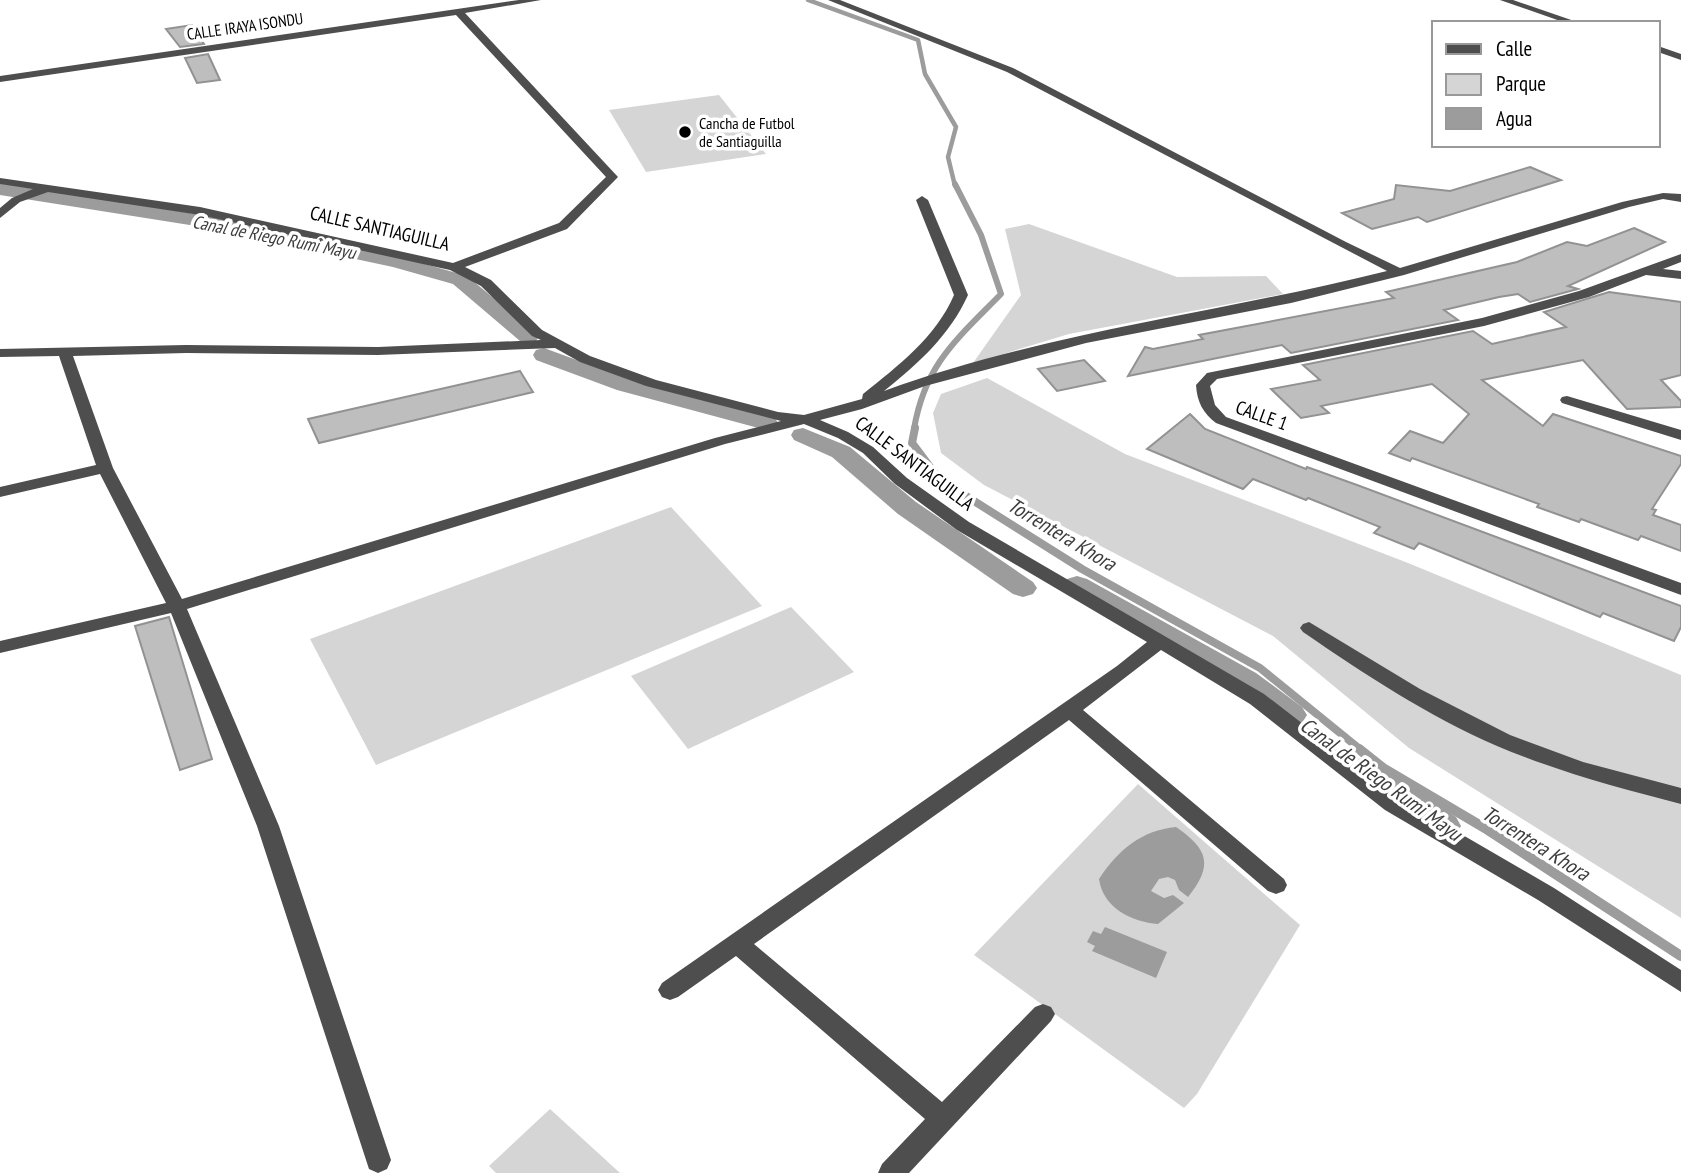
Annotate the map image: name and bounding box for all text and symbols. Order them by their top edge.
street label: CALLE IRAYA ISONDU [186,8,304,44]
legend [1432,21,1660,147]
text: Calle [1496,35,1532,62]
text: Parque [1496,70,1546,97]
text: Agua [1496,105,1532,132]
place label: Cancha de Futbol de Santiaguilla [699,113,795,151]
marker: Cancha de Futbol de Santiaguilla [677,124,693,140]
street label: CALLE SANTIAGUILLA [308,200,452,256]
water label: Canal de Riego Rumi Mayu [190,210,359,264]
street label: CALLE 1 [1233,395,1291,435]
street label: CALLE SANTIAGUILLA [851,411,979,515]
water label: Torrentera Khora [1003,491,1122,578]
water label: Canal de Riego Rumi Mayu [1295,711,1469,848]
water label: Torrentera Khora [1477,799,1596,887]

